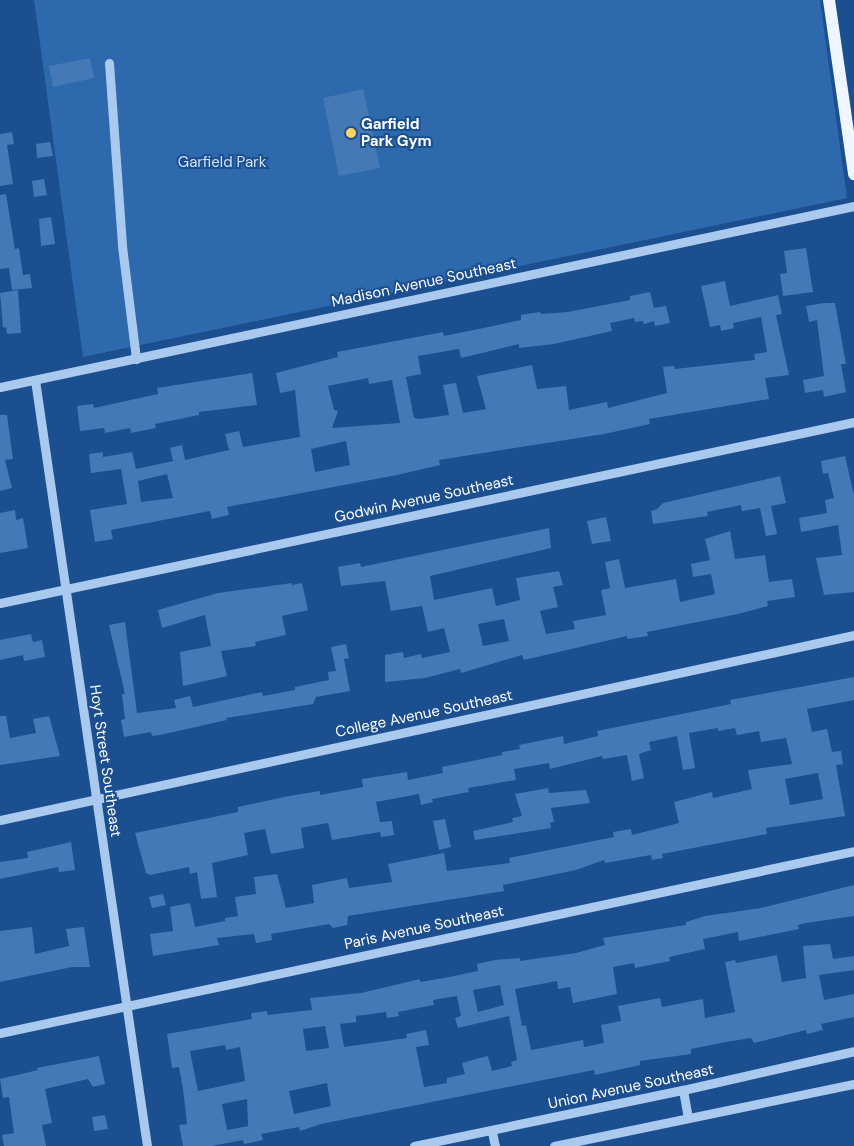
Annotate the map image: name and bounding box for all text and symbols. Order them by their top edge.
place label: Garfield Park Gym [361,115,432,150]
marker: Garfield Park Gym [345,127,357,139]
park label: Garfield Park [178,154,266,172]
street label: Madison Avenue Southeast [330,255,518,311]
street label: Godwin Avenue Southeast [333,471,515,527]
street label: Hoyt Street Southeast [85,684,125,838]
street label: College Avenue Southeast [334,686,514,742]
street label: Paris Avenue Southeast [343,902,505,954]
street label: Union Avenue Southeast [547,1061,715,1113]

